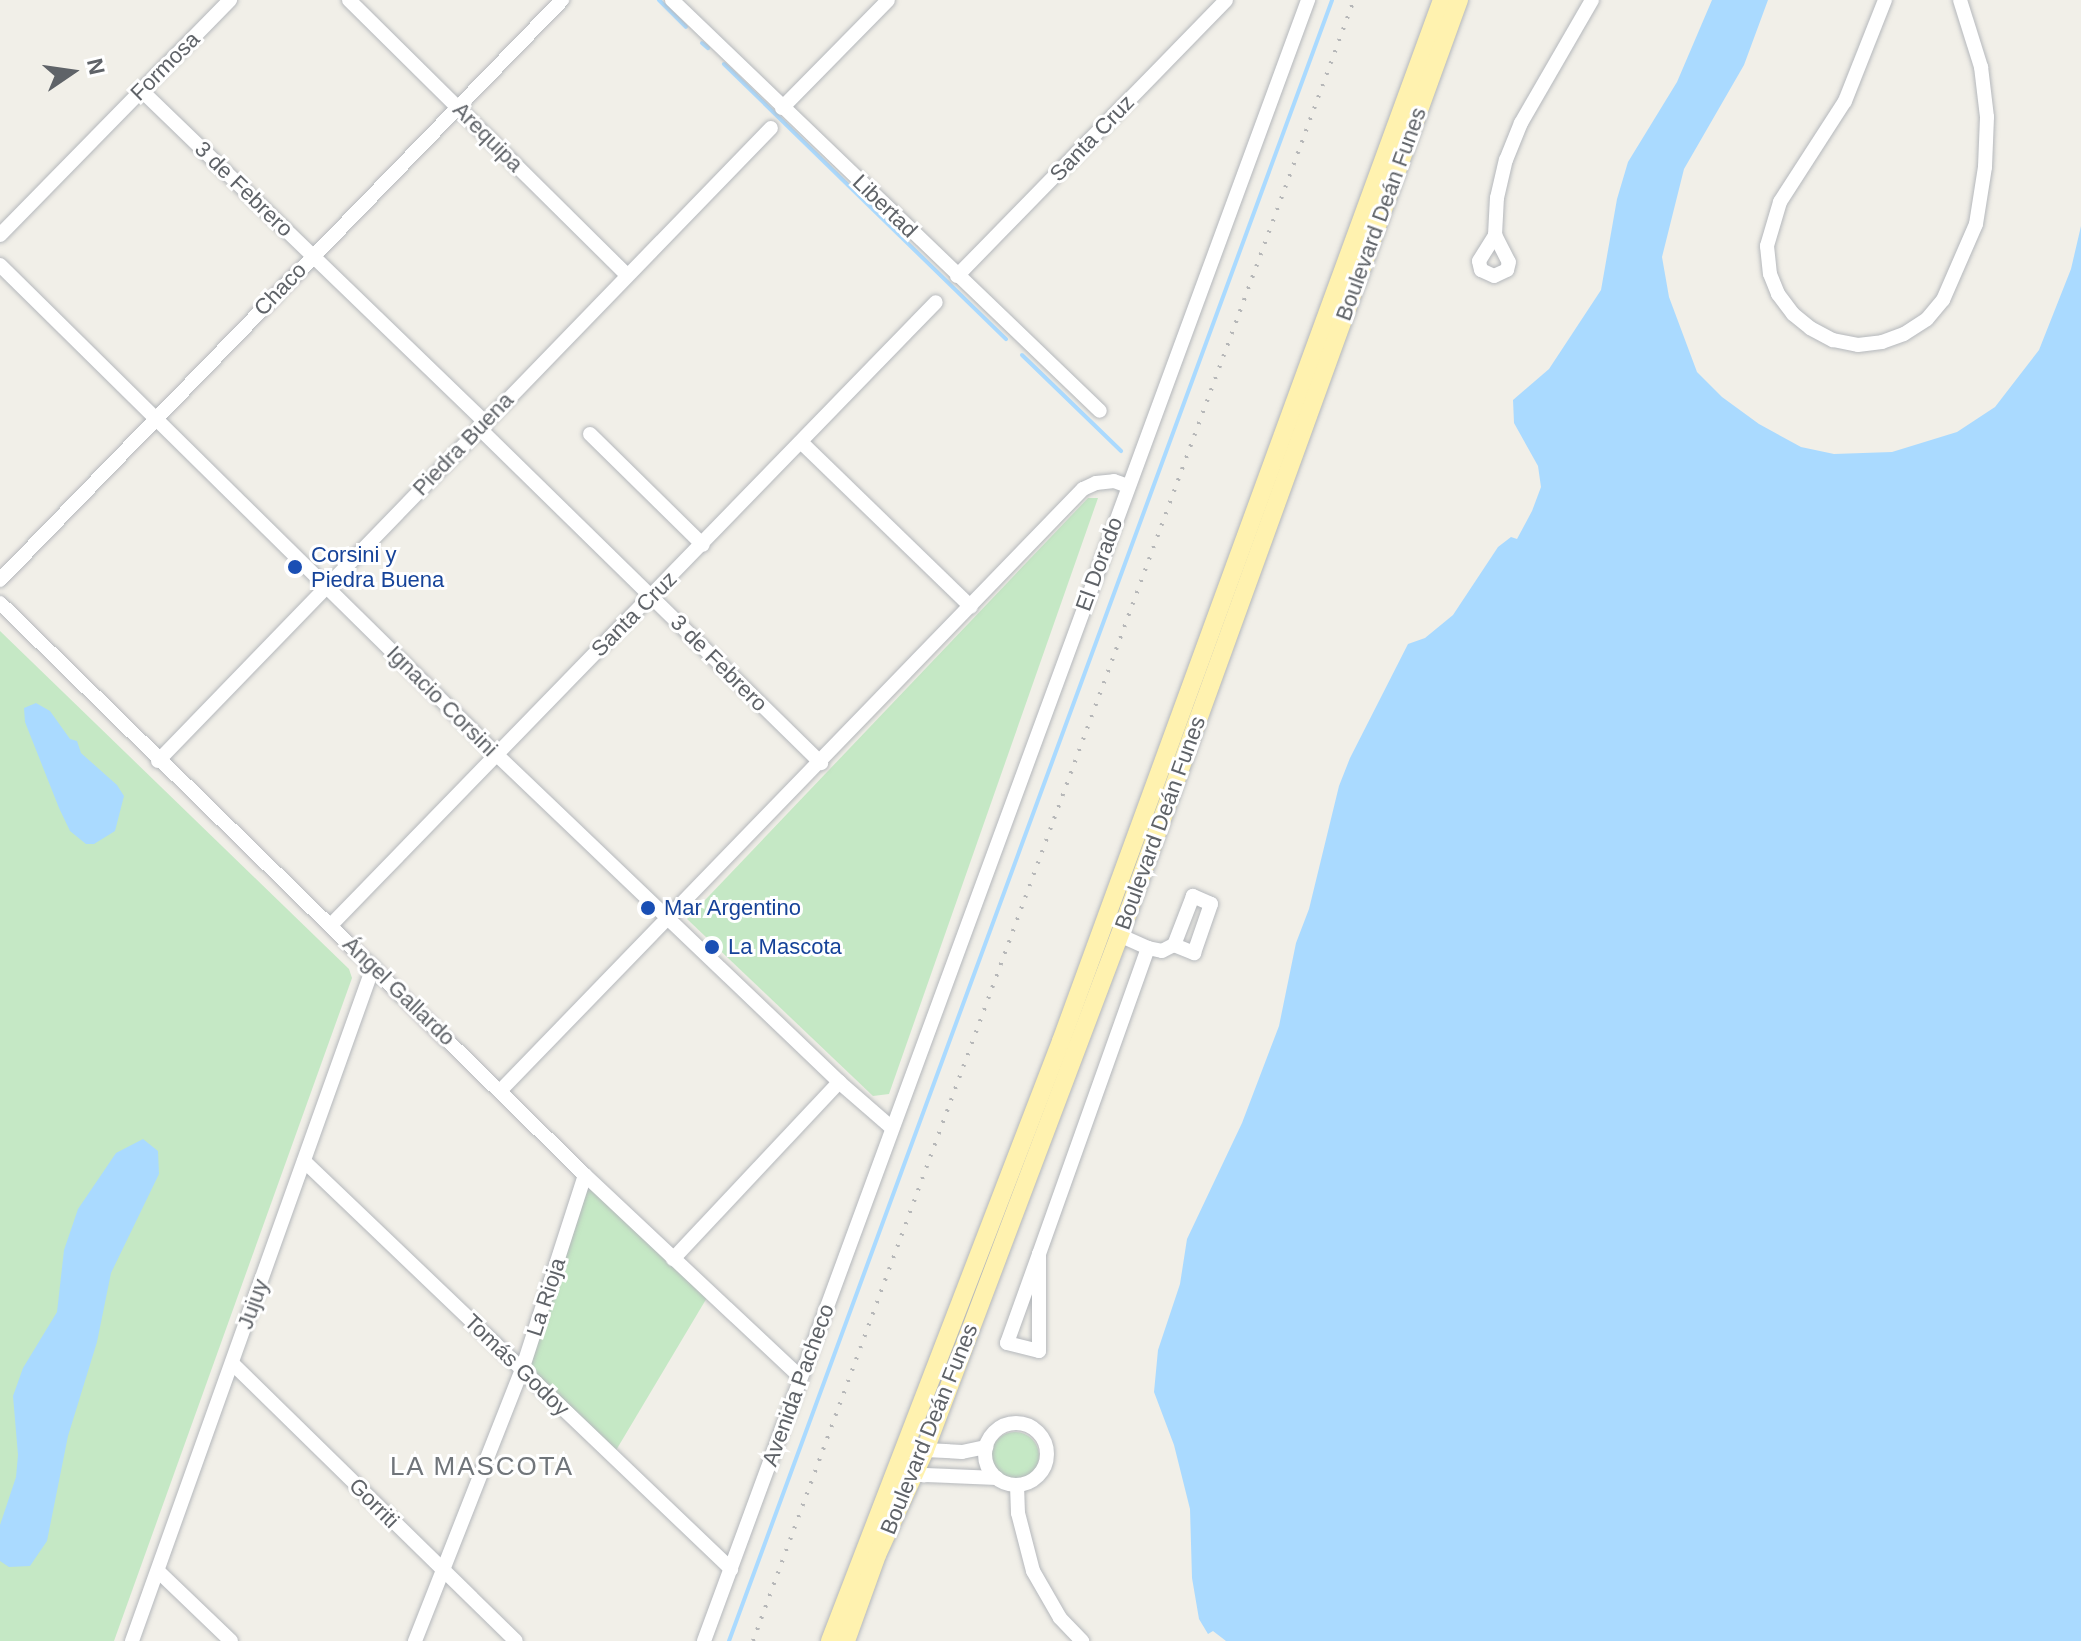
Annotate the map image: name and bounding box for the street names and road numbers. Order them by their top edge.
street label: Formosa [125,26,205,106]
street label: Santa Cruz [1044,89,1140,187]
street label: Arequipa [448,97,528,177]
street label: Boulevard Deán Funes [1330,104,1432,324]
street label: 3 de Febrero [190,136,298,242]
street label: Libertad [847,169,923,243]
street label: Chaco [248,257,312,321]
street label: Piedra Buena [407,387,519,501]
street label: El Dorado [1070,514,1128,614]
street label: Santa Cruz [586,566,682,662]
street label: 3 de Febrero [665,609,773,717]
street label: Ignacio Corsini [381,640,503,762]
street label: Boulevard Deán Funes [1109,713,1211,933]
street label: Ángel Gallardo [337,931,461,1051]
street label: La Rioja [521,1255,571,1339]
street label: Jujuy [232,1275,274,1333]
street label: Avenida Pacheco [756,1300,840,1470]
street label: Tomás Godoy [459,1308,575,1422]
street label: Boulevard Deán Funes [875,1320,983,1538]
street label: Gorriti [343,1472,405,1534]

